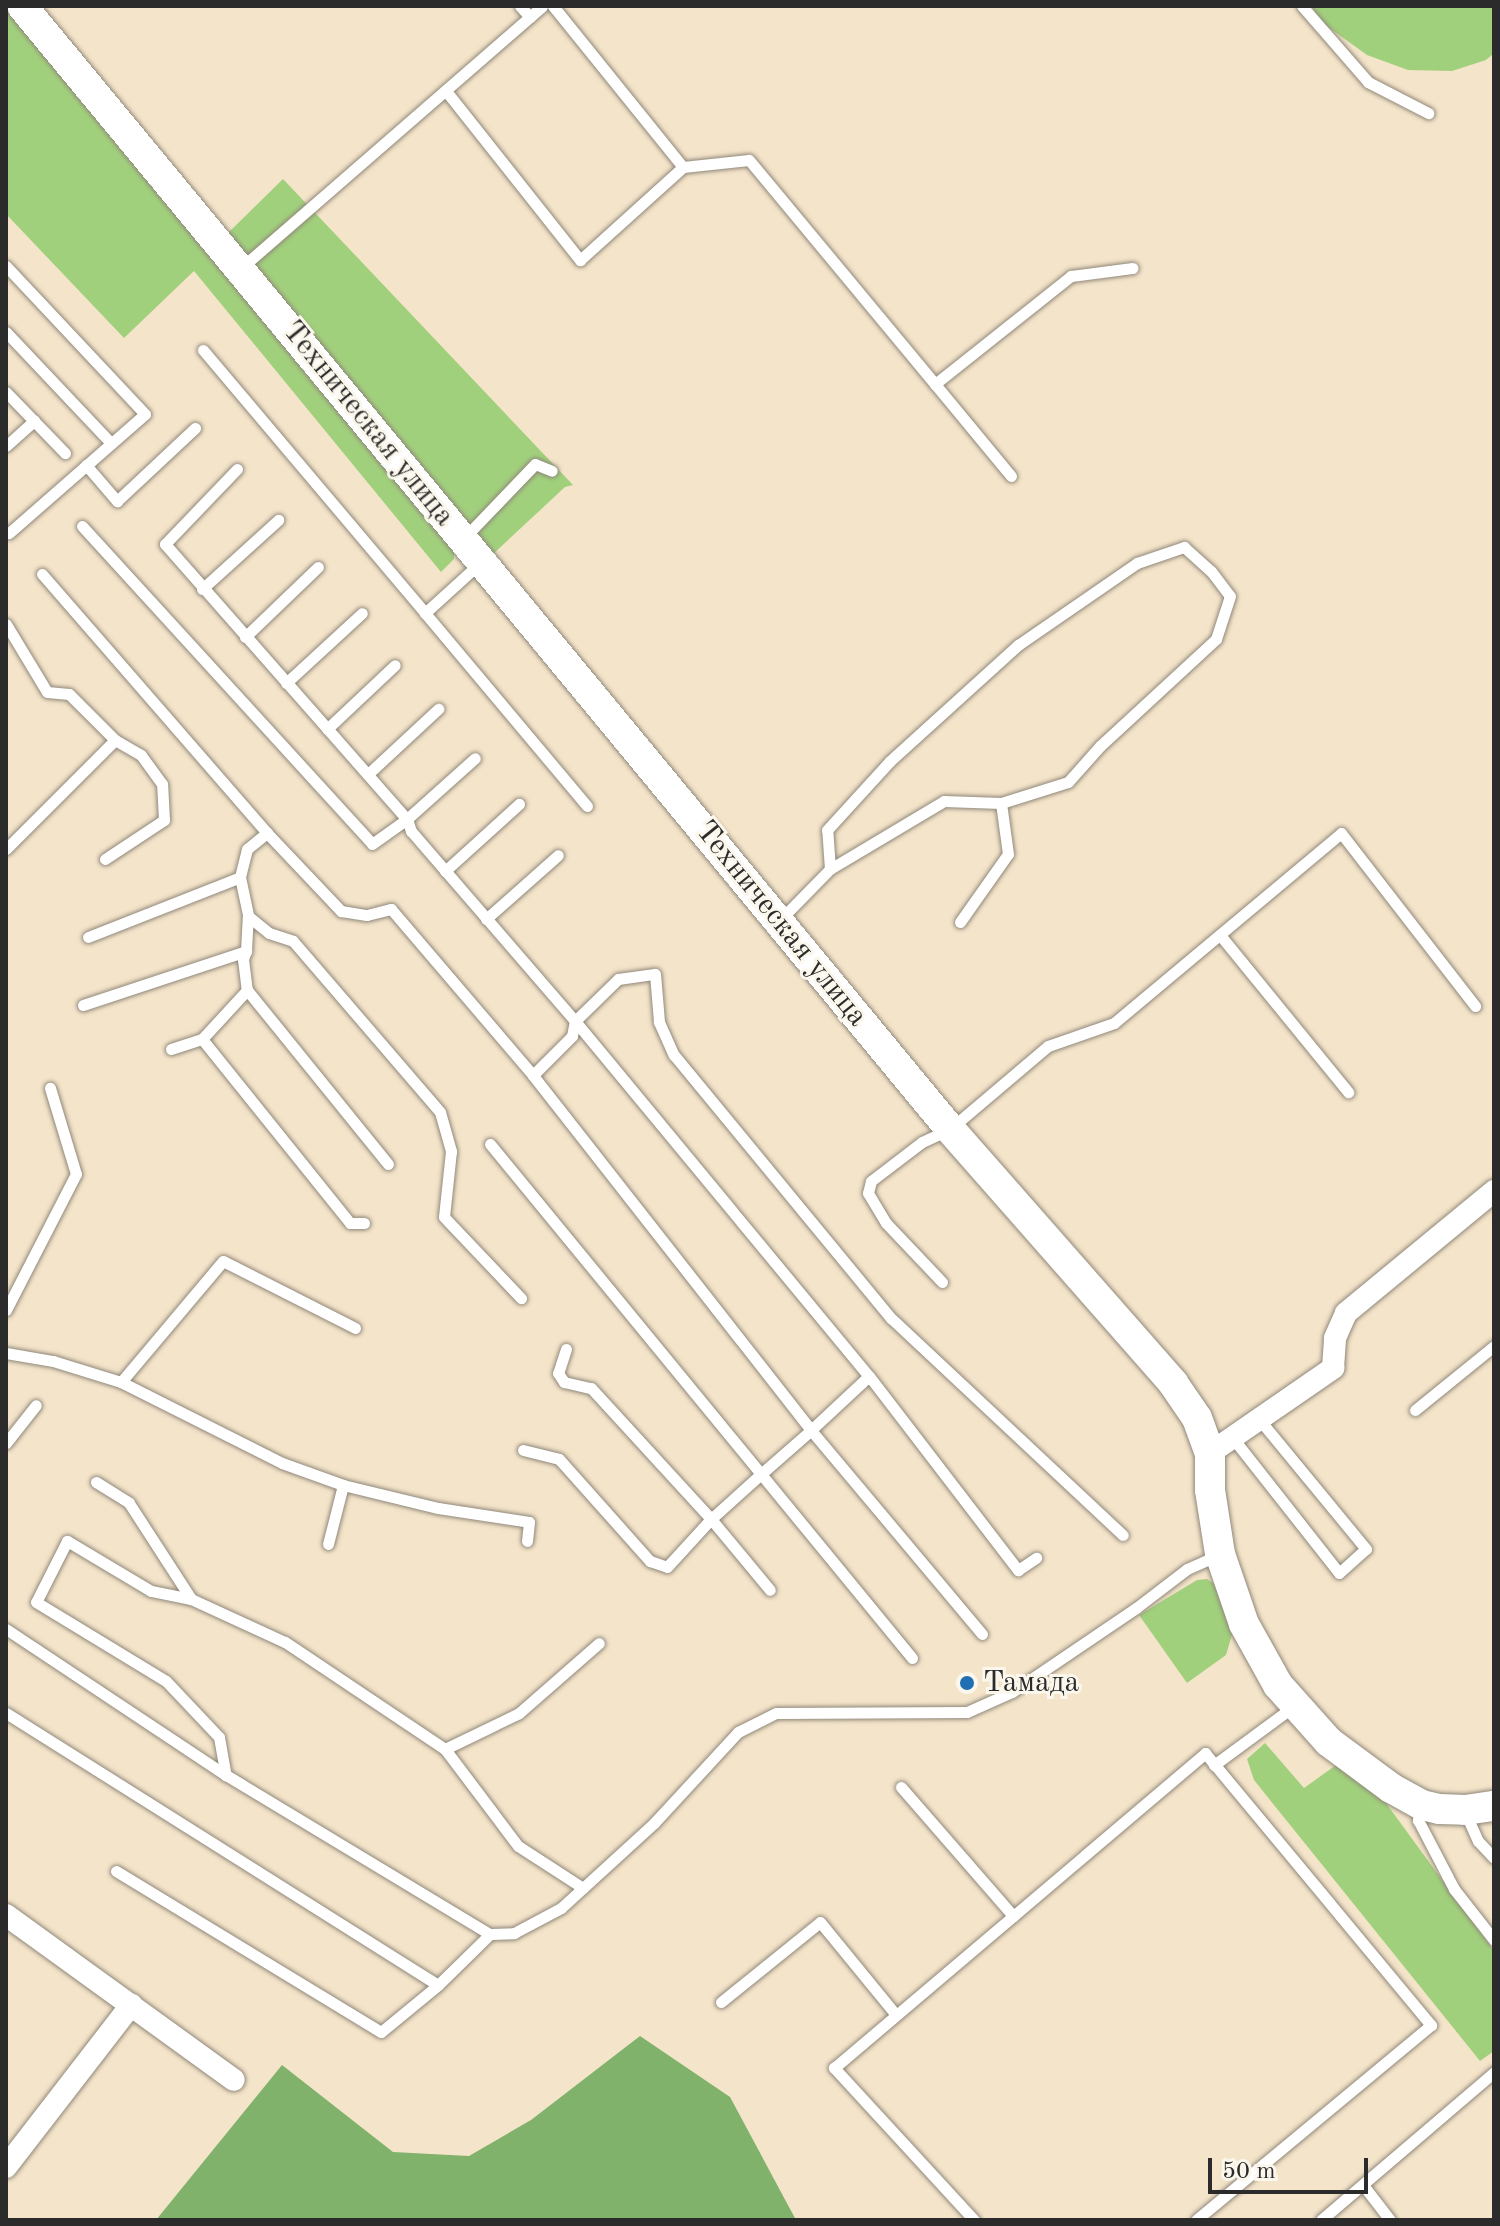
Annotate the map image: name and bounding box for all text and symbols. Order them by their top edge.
street label: Техническая улица [274,314,462,534]
street label: Техническая улица [687,814,875,1034]
place label: Тамада [983,1665,1079,1701]
marker: Тамада [958,1674,976,1692]
scale bar [1212,2142,1372,2192]
text: 50 m [1222,2160,1276,2184]

